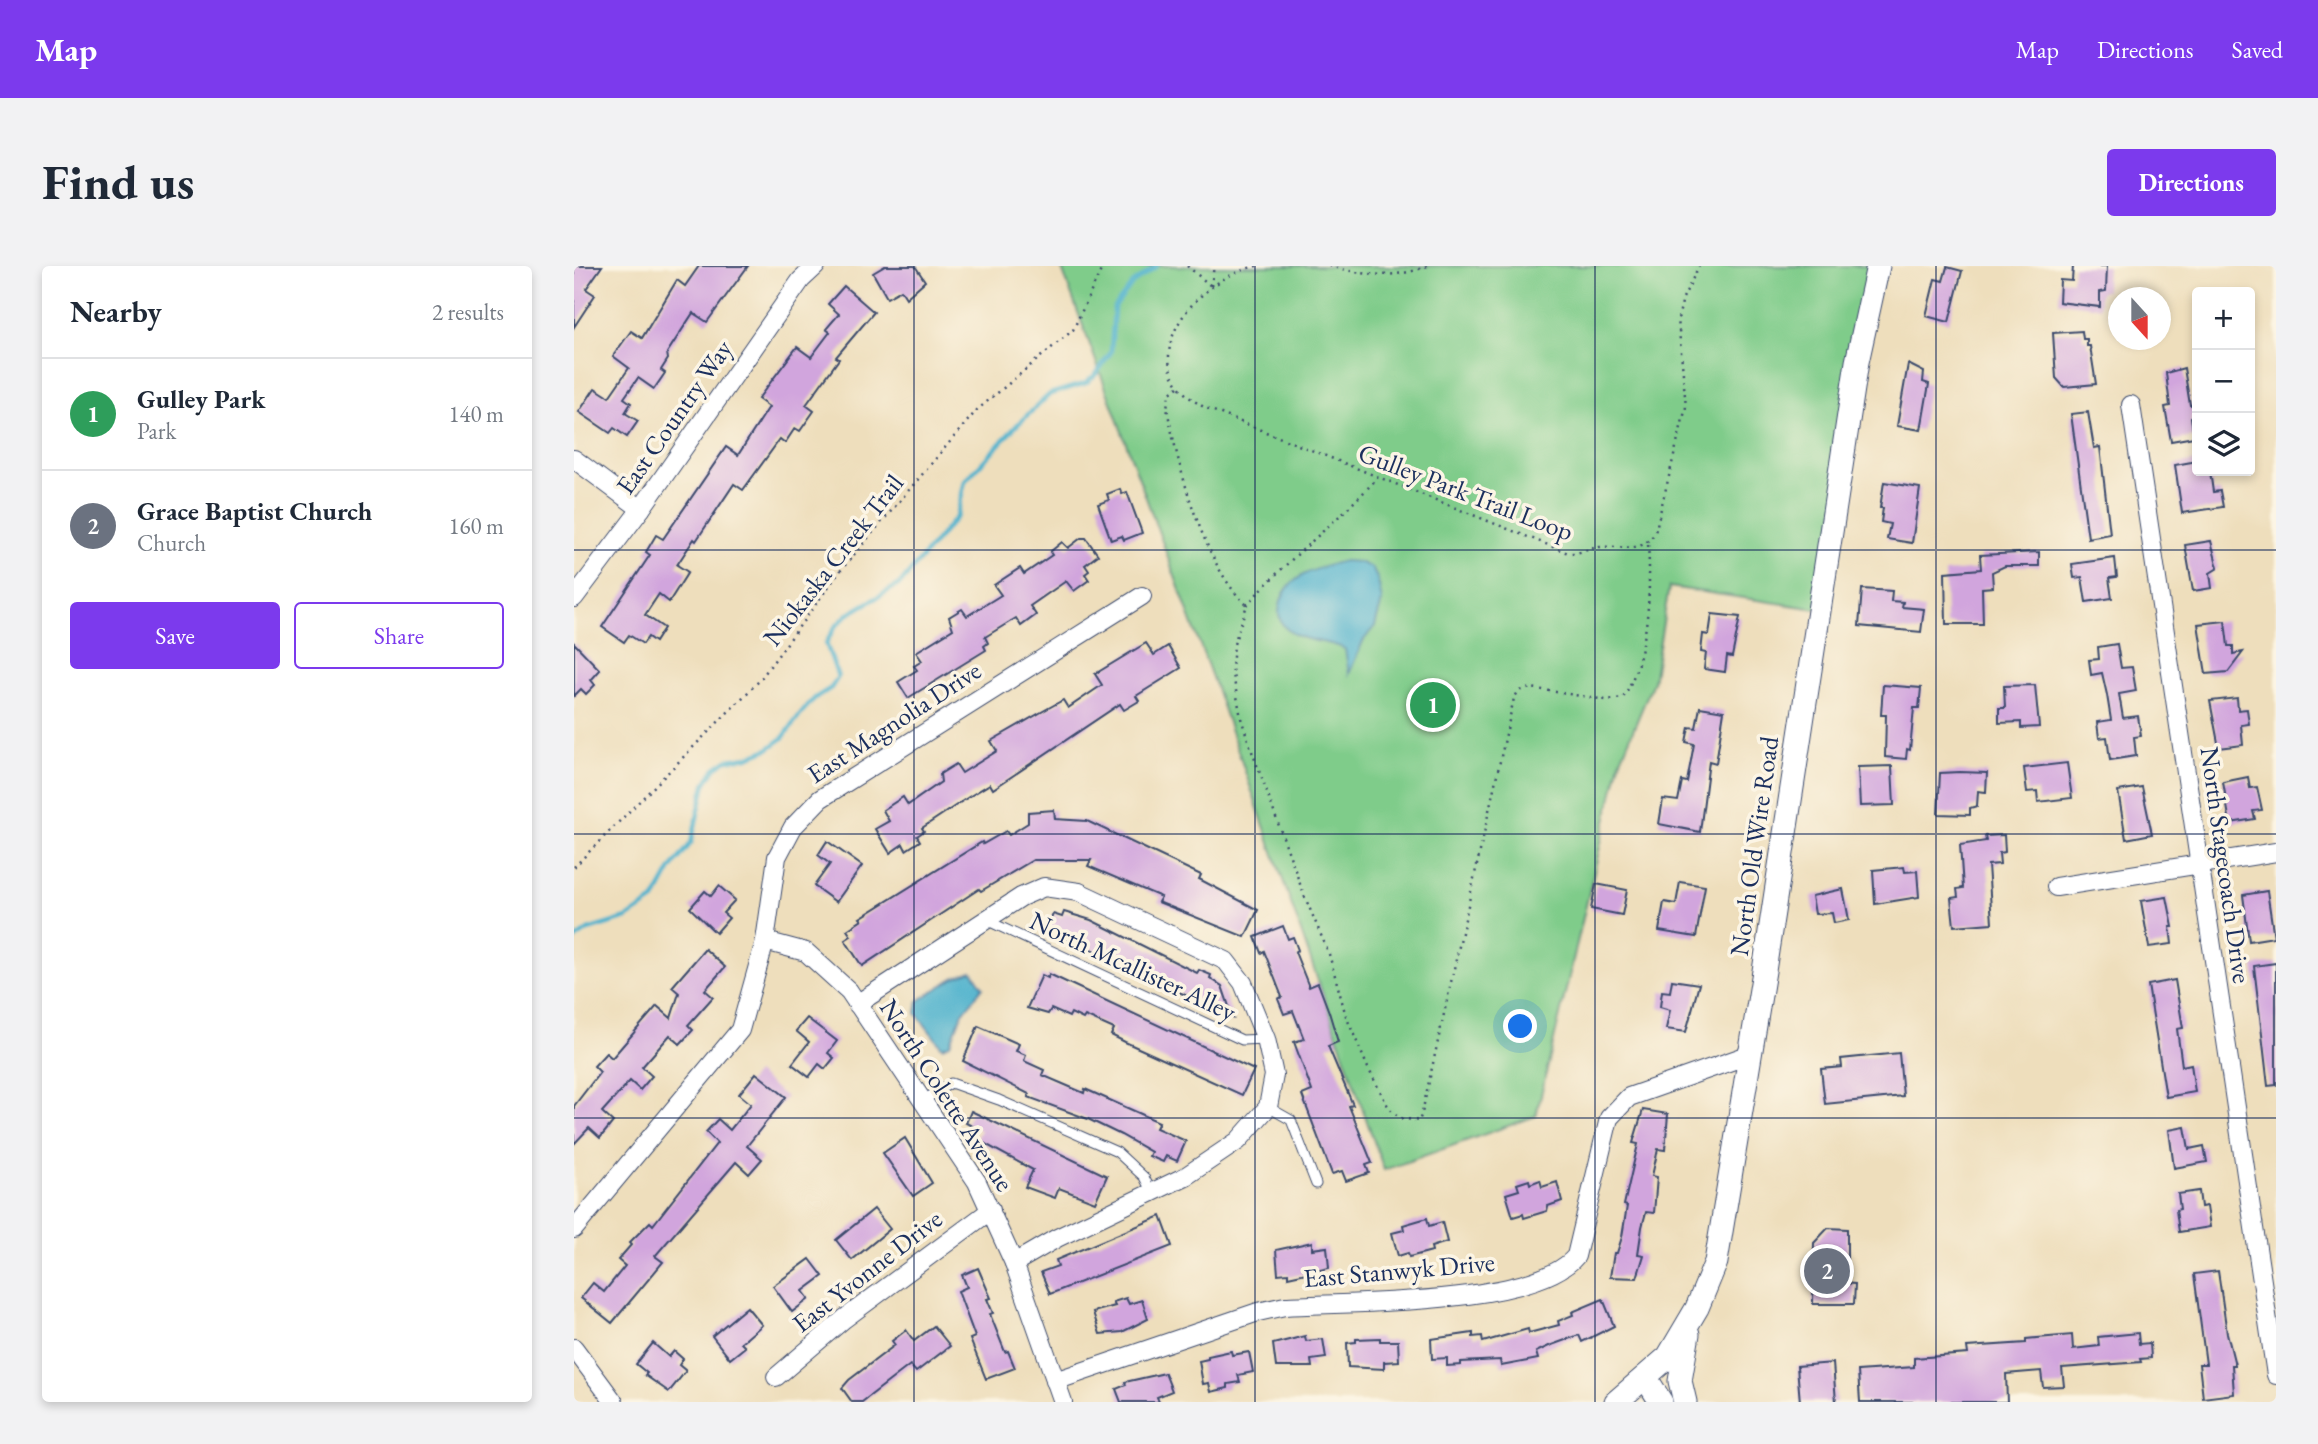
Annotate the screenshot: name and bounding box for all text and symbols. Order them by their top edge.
text: Map [35,28,97,71]
text: Map [2016,34,2059,65]
text: Directions [2097,34,2194,65]
text: Saved [2232,34,2283,65]
button: Directions [2107,149,2276,216]
text: Find us [42,150,194,214]
north arrow [2108,287,2171,350]
map controls [2192,287,2255,476]
button: + [2192,287,2255,350]
text: Nearby [70,292,162,331]
text: 2 results [432,297,504,327]
street label: East Country Way [608,333,740,501]
button: − [2192,350,2255,413]
text: Gulley Park [137,382,265,416]
text: 1 [87,399,99,429]
text: 140 m [448,399,504,429]
button: layers [2192,413,2255,476]
text: Park [137,416,176,446]
street label: Gulley Park Trail Loop [1354,435,1578,549]
street label: Niokaska Creek Trail [755,467,911,653]
text: Grace Baptist Church [137,494,372,528]
text: 2 [87,511,99,541]
text: 160 m [448,511,504,541]
text: Church [137,528,206,558]
button: Save [70,602,280,669]
button: Share [294,602,504,669]
street label: East Magnolia Drive [801,653,987,791]
pin: 1 [1410,679,1456,731]
street label: North Old Wire Road [1722,733,1786,958]
street label: North Stagecoach Drive [2193,745,2259,985]
street label: North Mcallister Alley [1024,903,1242,1029]
street label: North Colette Avenue [872,992,1022,1198]
your location [1503,1009,1537,1043]
street label: East Yvonne Drive [785,1202,949,1340]
street label: East Stanwyk Drive [1302,1245,1496,1295]
pin: 2 [1804,1245,1850,1297]

